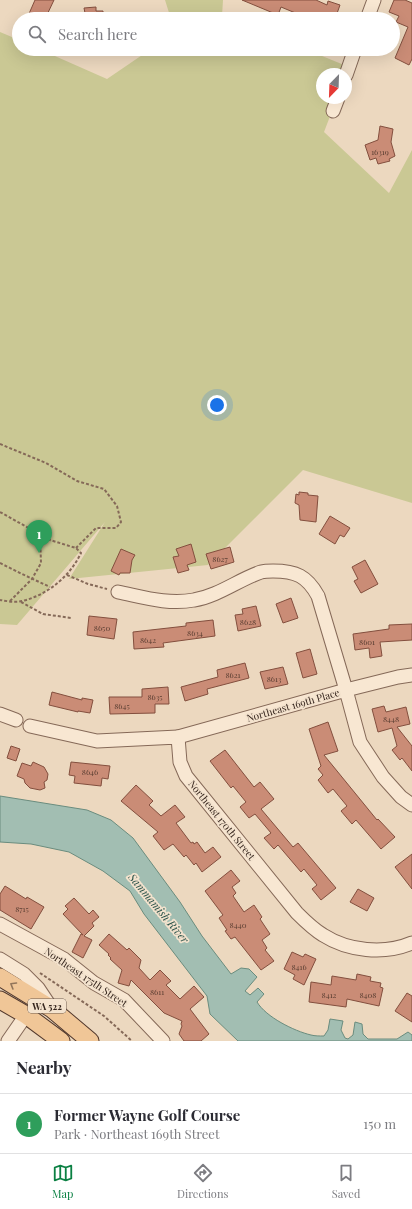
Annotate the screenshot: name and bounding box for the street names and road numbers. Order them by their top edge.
street label: Northeast 169th Place [245,685,341,725]
street label: Northeast 170th Street [185,777,259,863]
street label: Northeast 175th Street [42,944,131,1010]
road number: WA 522 [28,999,66,1013]

